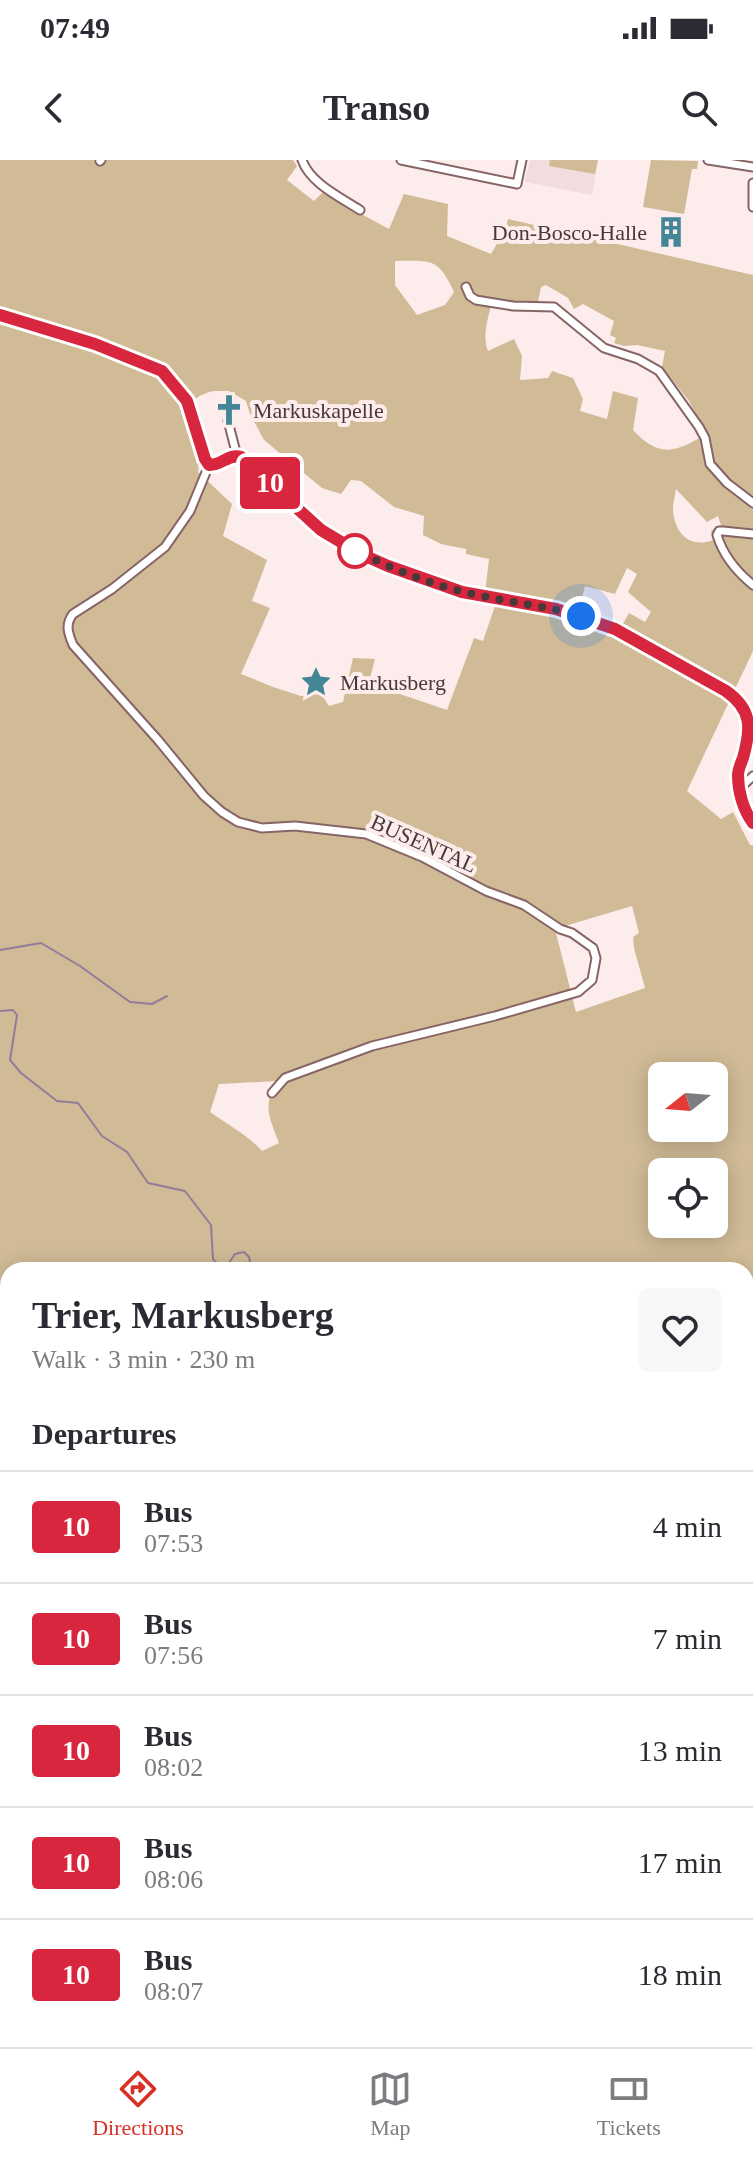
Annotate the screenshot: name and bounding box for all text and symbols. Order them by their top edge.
text: 07:49 [40,11,110,44]
icon: back [32,86,76,130]
icon: search [677,86,721,130]
text: Transo [323,88,430,128]
building icon: Don-Bosco-Halle [654,215,688,249]
place label: Don-Bosco-Halle [492,220,647,245]
church icon: Markuskapelle [212,393,246,427]
place label: Markuskapelle [253,398,384,423]
line badge: 10 [234,457,306,509]
text: 10 [256,467,284,498]
unlabelled marker [338,534,372,568]
your location [561,596,601,636]
place icon: Markusberg [299,665,333,699]
place label: Markusberg [340,670,446,695]
street label: BUSENTAL [367,809,481,878]
north arrow [648,1062,728,1142]
map controls [648,1062,728,1238]
button: locate [648,1158,728,1238]
button: heart [638,1288,722,1372]
text: Trier, Markusberg [32,1294,334,1336]
text: Walk · 3 min · 230 m [32,1345,255,1374]
text: Departures [32,1417,176,1450]
text: Bus [144,1495,192,1528]
text: 4 min [653,1510,722,1543]
text: 10 [62,1511,90,1542]
text: 07:53 [144,1529,203,1558]
text: Bus [144,1607,192,1640]
text: 7 min [653,1622,722,1655]
text: 10 [62,1623,90,1654]
text: 07:56 [144,1641,203,1670]
text: Bus [144,1719,192,1752]
text: 13 min [638,1734,722,1767]
text: 10 [62,1735,90,1766]
text: 08:02 [144,1753,203,1782]
text: Bus [144,1831,192,1864]
text: 17 min [638,1846,722,1879]
text: 10 [62,1847,90,1878]
text: 08:06 [144,1865,203,1894]
text: Bus [144,1943,192,1976]
text: 18 min [638,1958,722,1991]
text: 10 [62,1959,90,1990]
text: 08:07 [144,1977,203,2006]
tab: Directions [92,2067,184,2141]
tab: Map [368,2067,412,2141]
tab: Tickets [597,2067,661,2141]

